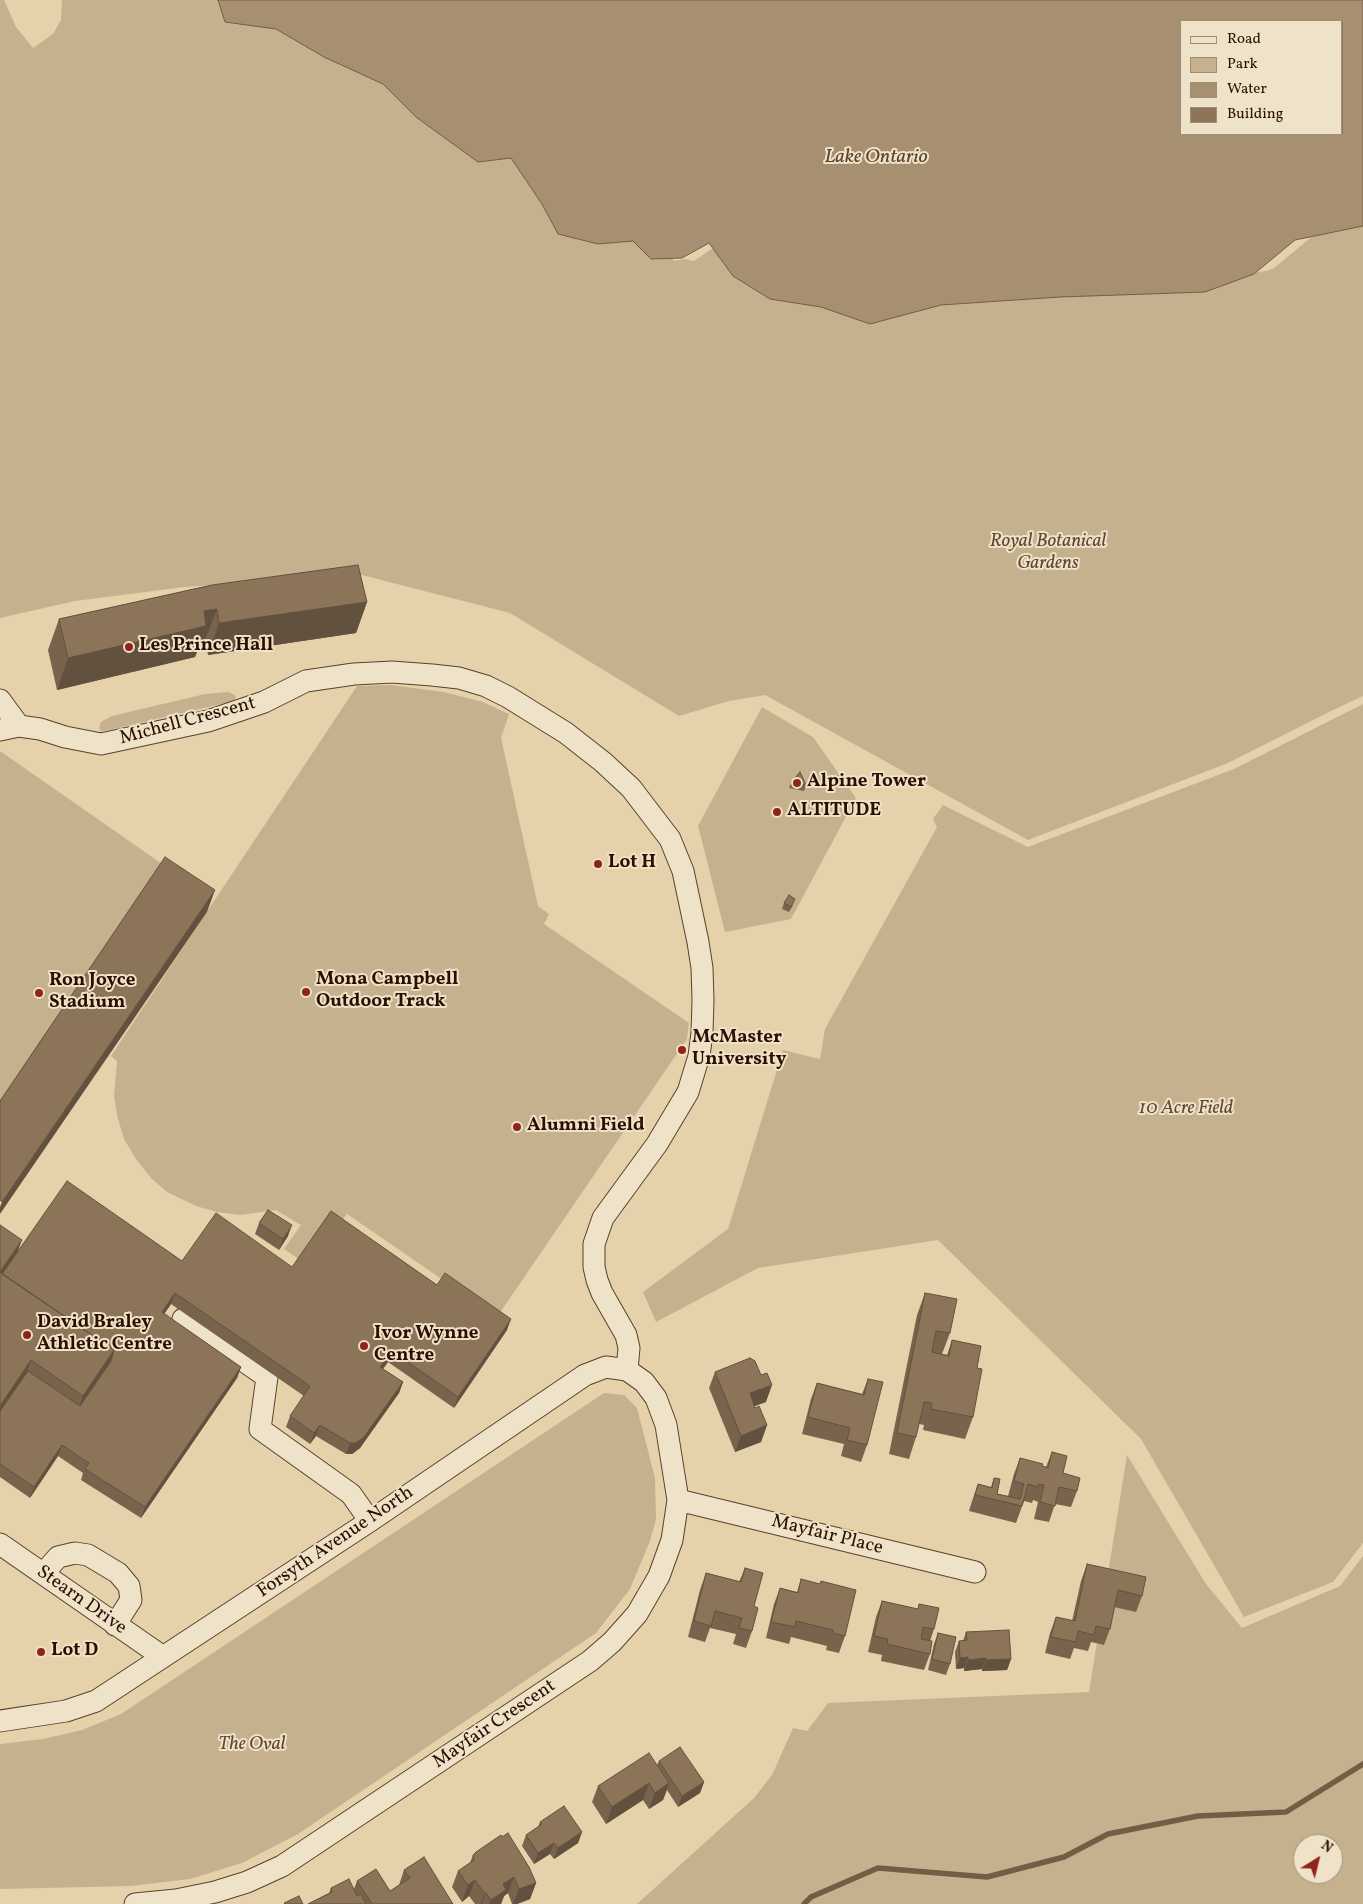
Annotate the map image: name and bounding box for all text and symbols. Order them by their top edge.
legend [1180,20,1343,135]
text: Road [1227,29,1261,50]
text: Park [1227,54,1258,75]
text: Water [1227,79,1267,100]
text: Building [1227,104,1283,125]
water label: Lake Ontario [824,146,928,170]
park label: Royal Botanical Gardens [990,532,1106,576]
place label: Les Prince Hall [139,636,273,658]
marker: Les Prince Hall [123,641,135,653]
street label: Michell Crescent [117,693,259,751]
place label: Alpine Tower [807,772,926,794]
marker: Alpine Tower [791,777,803,789]
place label: ALTITUDE [787,801,881,823]
marker: ALTITUDE [771,806,783,818]
place label: Lot H [608,853,656,875]
marker: Lot H [592,858,604,870]
place label: Mona Campbell Outdoor Track [316,970,458,1014]
place label: Ron Joyce Stadium [49,971,135,1015]
marker: Mona Campbell Outdoor Track [300,986,312,998]
marker: Ron Joyce Stadium [33,987,45,999]
place label: McMaster University [692,1028,786,1072]
marker: McMaster University [676,1044,688,1056]
park label: 10 Acre Field [1139,1099,1233,1121]
place label: Alumni Field [527,1116,645,1138]
marker: Alumni Field [511,1121,523,1133]
place label: David Braley Athletic Centre [37,1313,172,1357]
place label: Ivor Wynne Centre [374,1324,478,1368]
marker: David Braley Athletic Centre [21,1329,33,1341]
marker: Ivor Wynne Centre [358,1340,370,1352]
street label: Forsyth Avenue North [253,1482,419,1604]
street label: Mayfair Place [769,1511,885,1561]
street label: Stearn Drive [31,1562,131,1640]
place label: Lot D [51,1641,98,1663]
marker: Lot D [35,1646,47,1658]
street label: Mayfair Crescent [429,1675,561,1775]
park label: The Oval [218,1735,286,1757]
north arrow [1293,1834,1343,1884]
text: N [1317,1837,1336,1858]

